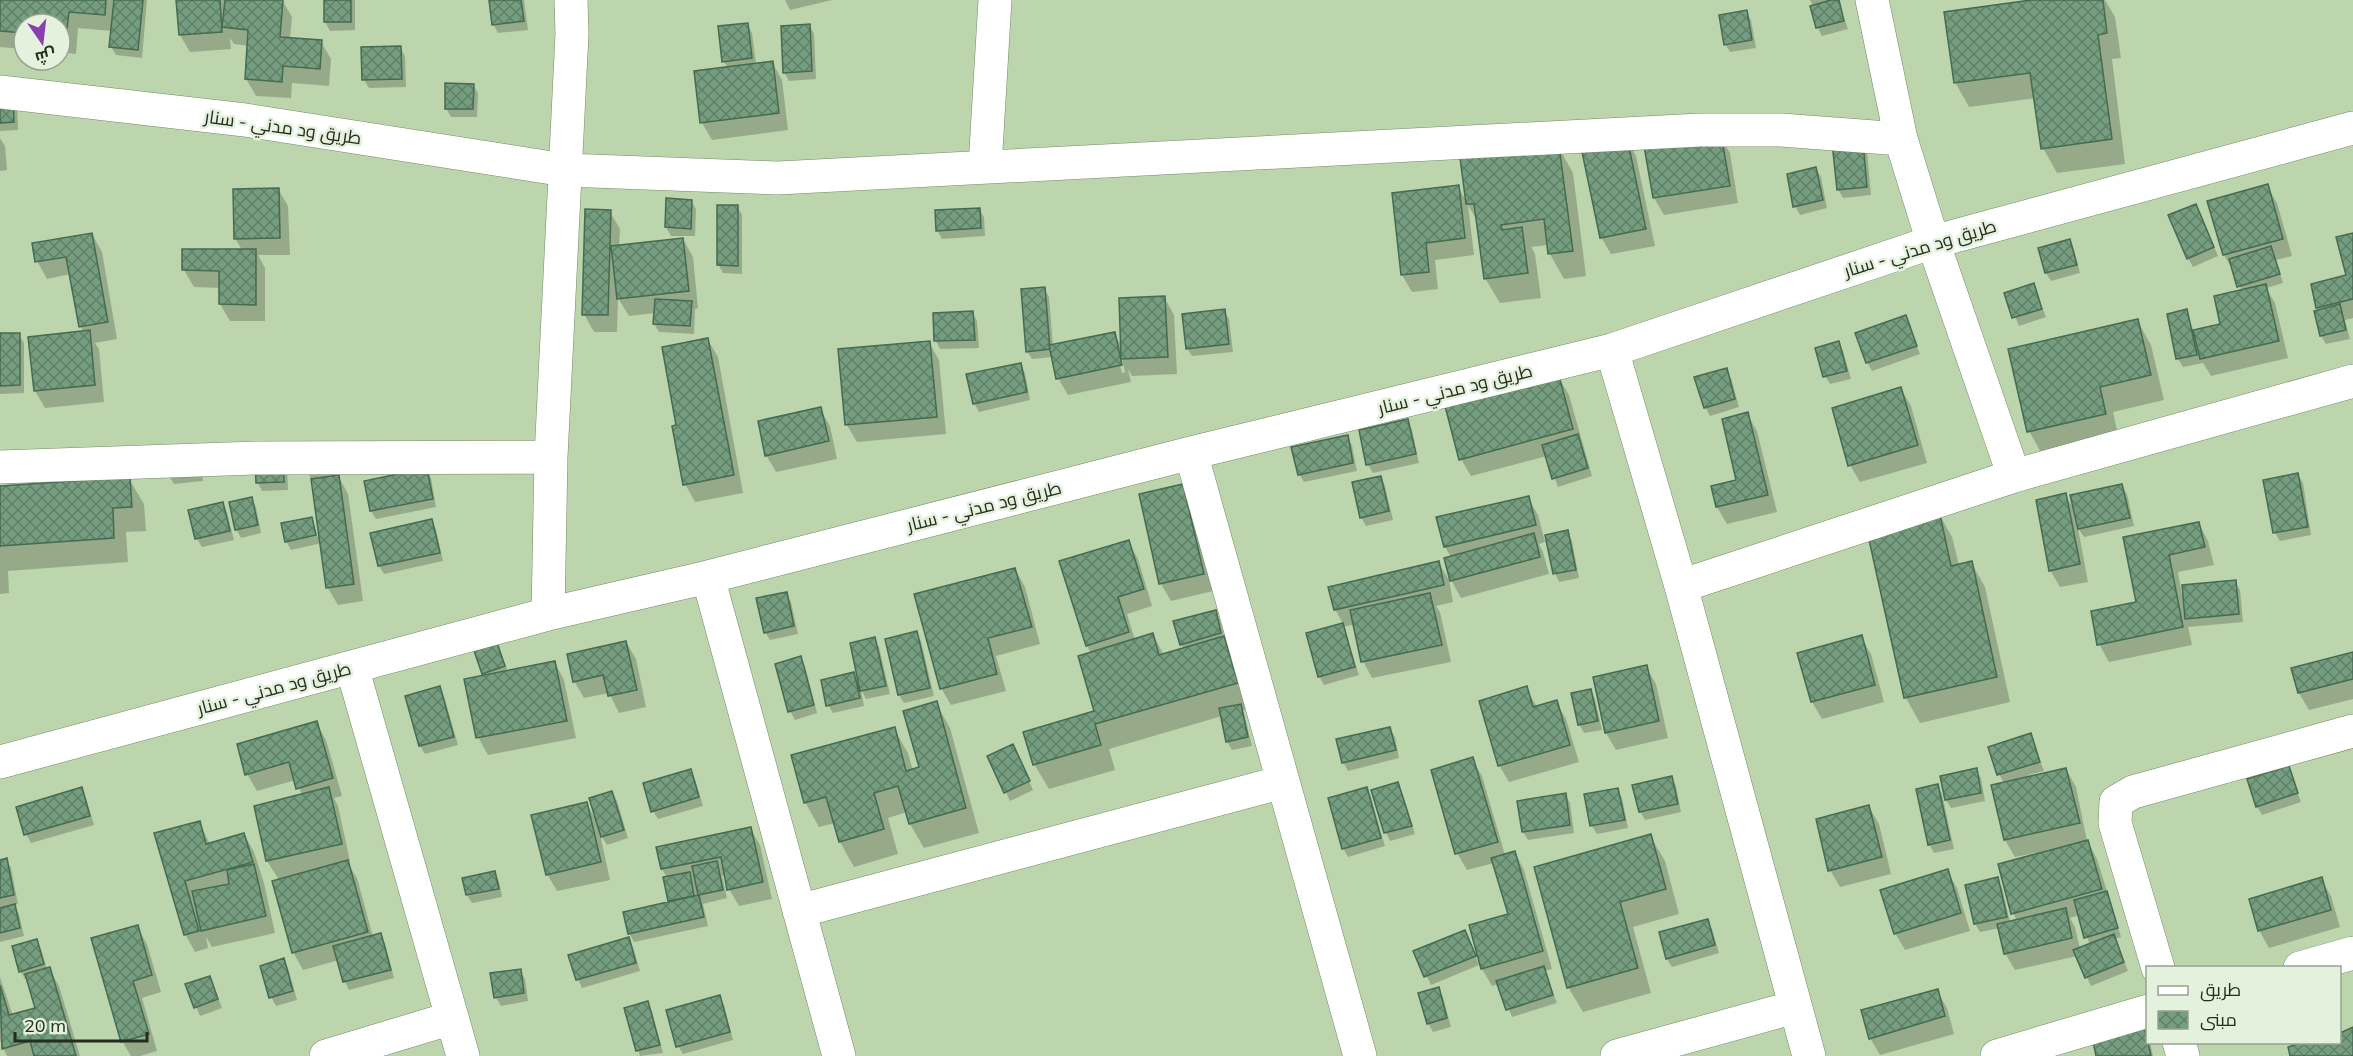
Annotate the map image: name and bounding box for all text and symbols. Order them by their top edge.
north arrow [12,12,72,72]
text: ش [33,44,58,69]
street label: طريق ود مدني - سنار [202,104,363,152]
street label: طريق ود مدني - سنار [1840,214,2000,285]
street label: طريق ود مدني - سنار [1374,359,1535,422]
street label: طريق ود مدني - سنار [903,476,1064,539]
street label: طريق ود مدني - سنار [194,656,354,723]
legend [2146,966,2341,1044]
text: طريق [2200,978,2241,1002]
scale bar [15,1005,147,1043]
text: مبنى [2200,1008,2237,1031]
text: 20 m [24,1014,66,1037]

